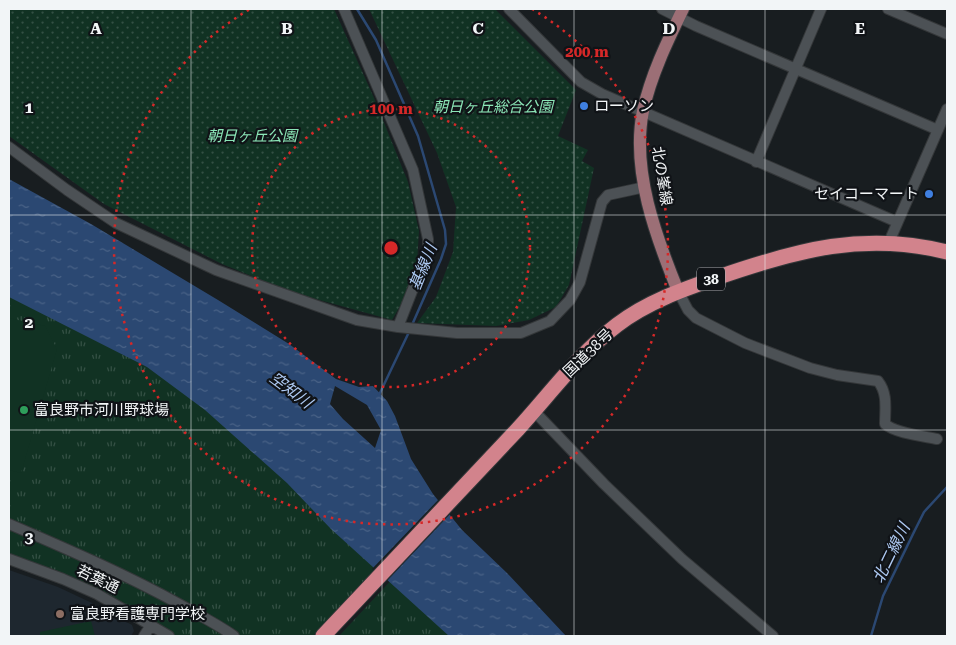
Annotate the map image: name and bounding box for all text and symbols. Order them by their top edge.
text: A [90,19,102,38]
text: B [281,19,293,38]
text: C [472,19,484,38]
text: D [663,19,676,38]
text: E [855,19,865,38]
text: 200 m [565,43,609,61]
place label: ローソン [594,97,654,115]
text: 1 [25,98,34,117]
park label: 朝日ヶ丘総合公園 [433,98,555,116]
text: 100 m [369,100,413,118]
marker: ローソン [578,100,590,112]
park label: 朝日ヶ丘公園 [207,127,299,145]
street label: 北の峯線 [648,145,676,207]
place label: セイコーマート [814,185,919,203]
marker: セイコーマート [923,188,935,200]
centre of rings [382,239,400,257]
water label: 基線川 [405,239,442,293]
road number: 38 [697,268,725,290]
text: 2 [25,313,34,332]
street label: 国道38号 [560,325,616,381]
water label: 空知川 [266,368,317,413]
place label: 富良野市河川野球場 [34,401,169,419]
marker: 富良野市河川野球場 [18,404,30,416]
water label: 北二線川 [868,518,914,586]
text: 3 [25,528,34,547]
street label: 若葉通 [74,561,122,597]
place label: 富良野看護専門学校 [70,605,205,623]
marker: 富良野看護専門学校 [54,608,66,620]

